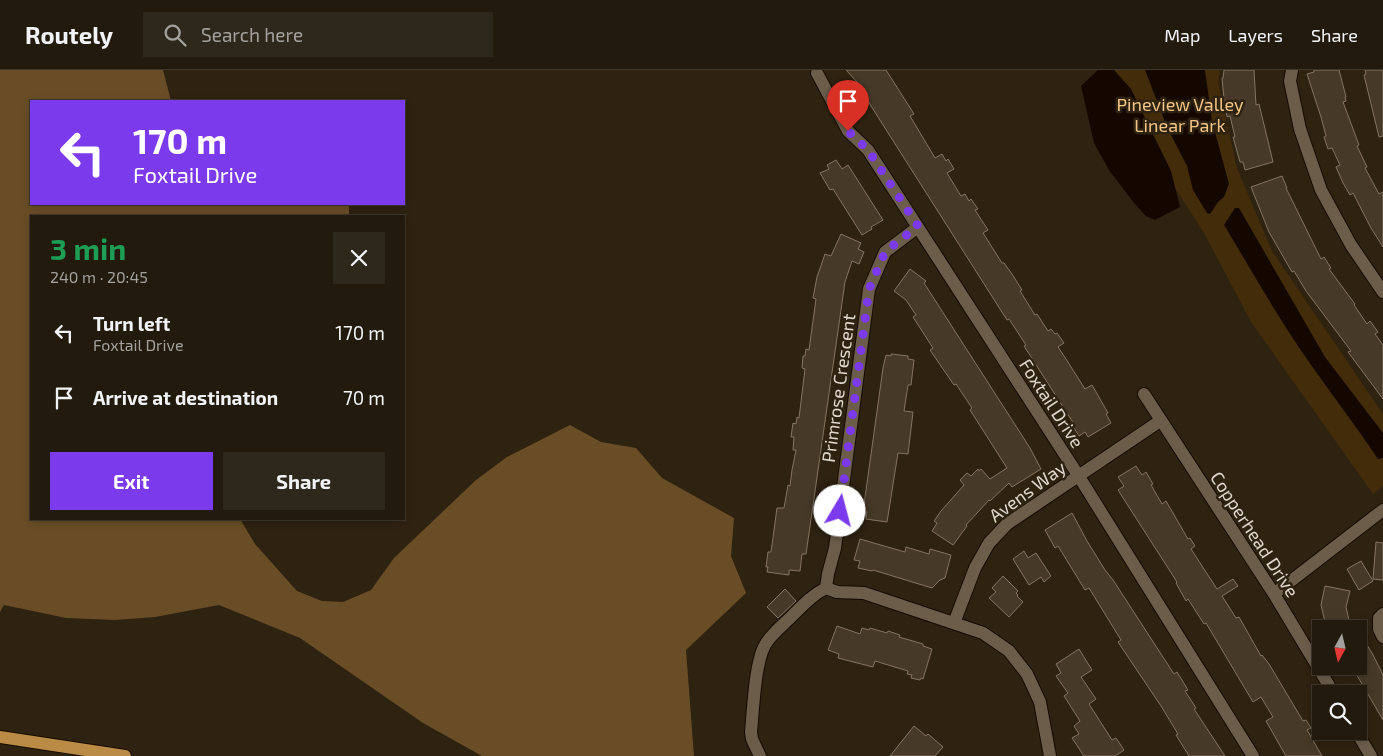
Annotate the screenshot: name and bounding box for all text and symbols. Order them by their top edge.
search box [143,12,493,57]
text: Routely [25,20,113,49]
icon: search [161,21,189,49]
text: Search here [201,23,303,46]
text: Map [1164,24,1200,46]
text: Layers [1228,24,1283,46]
text: Share [1311,24,1358,46]
pin [827,80,869,131]
icon: arrive [834,87,862,115]
park label: Pineview Valley Linear Park [1116,93,1244,136]
text: 170 m [133,119,227,161]
icon: left [50,120,115,185]
text: Foxtail Drive [133,161,257,187]
text: 3 min [50,230,126,266]
button: close [333,232,385,284]
text: 240 m · 20:45 [50,267,148,286]
text: Turn left [93,312,170,335]
street label: Primrose Crescent [817,312,859,464]
icon: left [50,319,78,347]
text: 170 m [335,321,385,344]
text: Foxtail Drive [93,335,183,354]
street label: Foxtail Drive [1015,354,1089,452]
icon: arrive [50,384,78,412]
text: Arrive at destination [93,386,278,409]
text: 70 m [343,386,385,409]
button: Exit [50,452,213,510]
button: Share [223,452,385,510]
street label: Avens Way [984,455,1070,526]
street label: Copperhead Drive [1206,467,1304,601]
position arrow [813,484,865,536]
north arrow [1312,620,1368,675]
map controls [1312,620,1367,740]
button: search [1312,685,1367,740]

